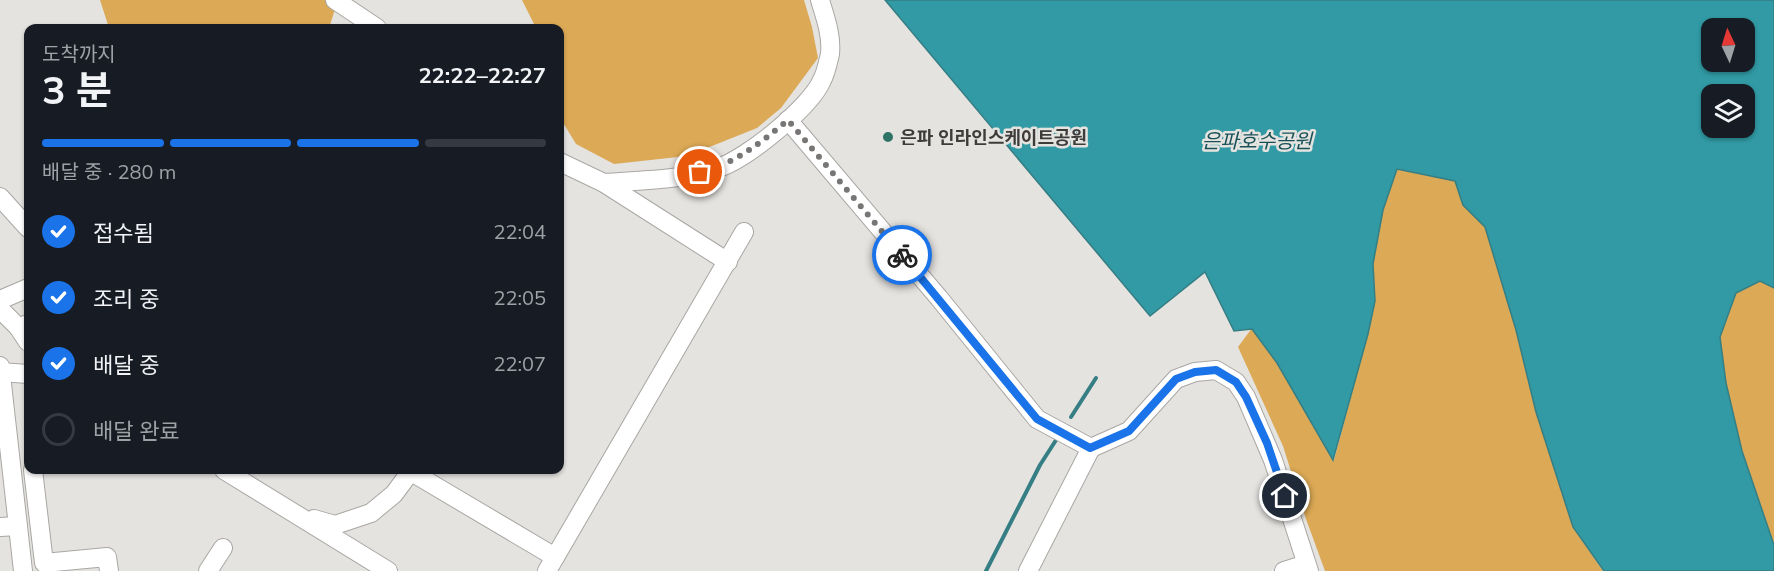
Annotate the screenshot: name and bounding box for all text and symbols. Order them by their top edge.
north arrow [1701,18,1755,72]
map controls [1701,18,1755,138]
text: 도착까지 [42,41,116,66]
text: 22:22–22:27 [418,61,546,89]
text: 3 분 [42,65,112,114]
button: layers [1701,84,1755,138]
place label: 은파 인라인스케이트공원 [900,126,1087,149]
water label: 은파호수공원 [1202,128,1314,153]
marker: 은파 인라인스케이트공원 [881,130,895,144]
pin [674,146,725,197]
icon: bag [683,155,716,188]
text: 배달 중 · 280 m [42,159,176,184]
icon: check [42,215,75,248]
text: 접수됨 [93,219,154,247]
text: 22:04 [493,219,546,244]
courier [872,225,932,285]
icon: bike [886,239,919,272]
icon: check [42,281,75,314]
text: 조리 중 [93,285,159,313]
text: 22:05 [493,285,546,310]
icon: check [42,347,75,380]
text: 배달 중 [93,351,159,379]
text: 22:07 [493,351,546,376]
text: 배달 완료 [93,417,180,445]
pin [1259,470,1310,521]
icon: home [1268,479,1301,512]

